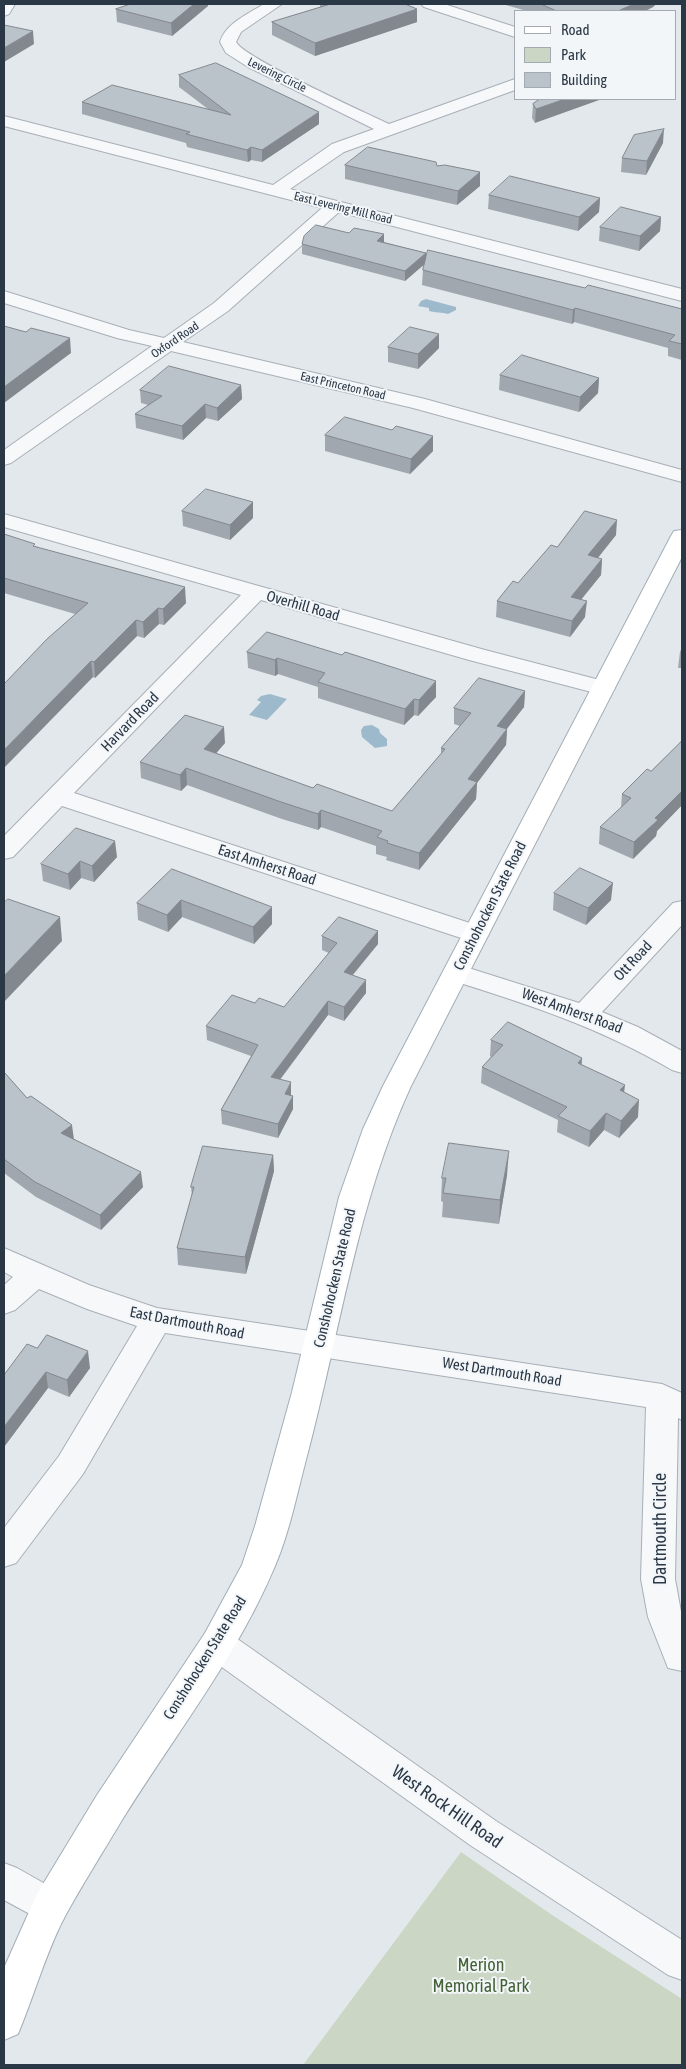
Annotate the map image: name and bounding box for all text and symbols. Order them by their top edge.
legend [514,10,676,100]
text: Road [561,21,590,38]
text: Park [561,46,586,63]
street label: Levering Circle [245,55,309,95]
text: Building [561,71,607,88]
street label: East Levering Mill Road [292,189,394,227]
street label: Oxford Road [148,319,202,361]
street label: East Princeton Road [299,369,387,403]
street label: Overhill Road [264,587,342,625]
street label: Harvard Road [97,689,163,755]
street label: Conshohocken State Road [450,839,530,973]
street label: East Amherst Road [216,841,318,889]
street label: Ott Road [610,937,656,985]
street label: West Amherst Road [519,984,625,1038]
street label: Conshohocken State Road [310,1207,360,1349]
street label: East Dartmouth Road [128,1303,246,1343]
street label: West Dartmouth Road [441,1354,563,1390]
street label: Dartmouth Circle [649,1473,671,1585]
street label: Conshohocken State Road [160,1593,250,1723]
street label: West Rock Hill Road [387,1761,507,1853]
park label: Merion Memorial Park [433,1954,529,1996]

